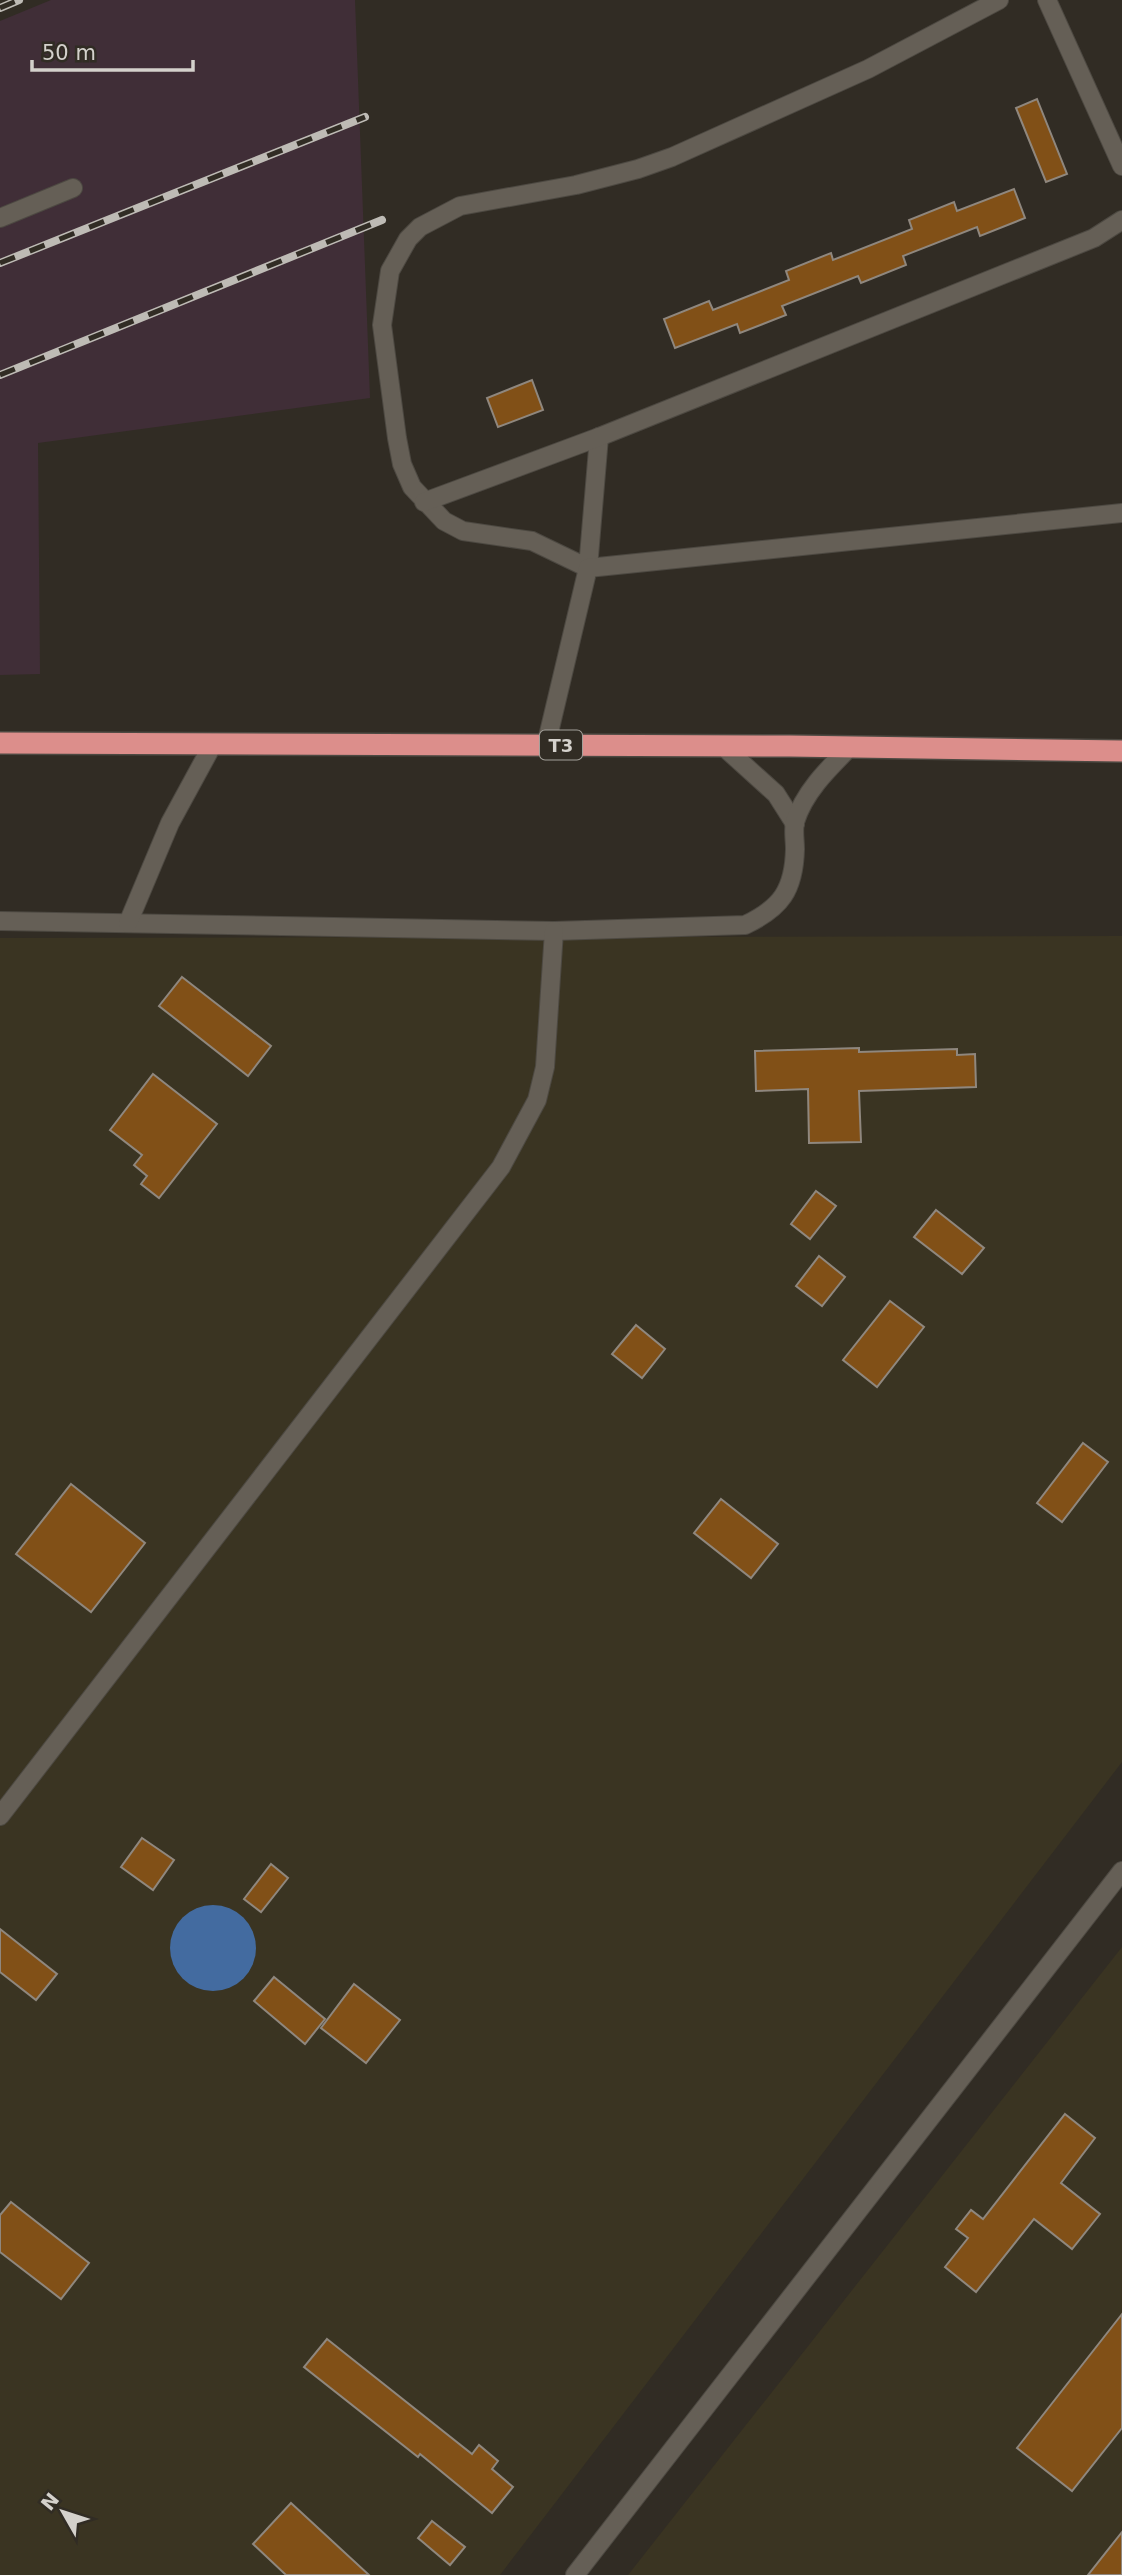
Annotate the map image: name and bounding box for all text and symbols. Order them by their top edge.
scale bar [32,28,192,72]
text: 50 m [42,41,96,65]
road number: T3 [540,730,582,760]
north arrow [28,2477,98,2547]
text: N [36,2488,63,2514]

